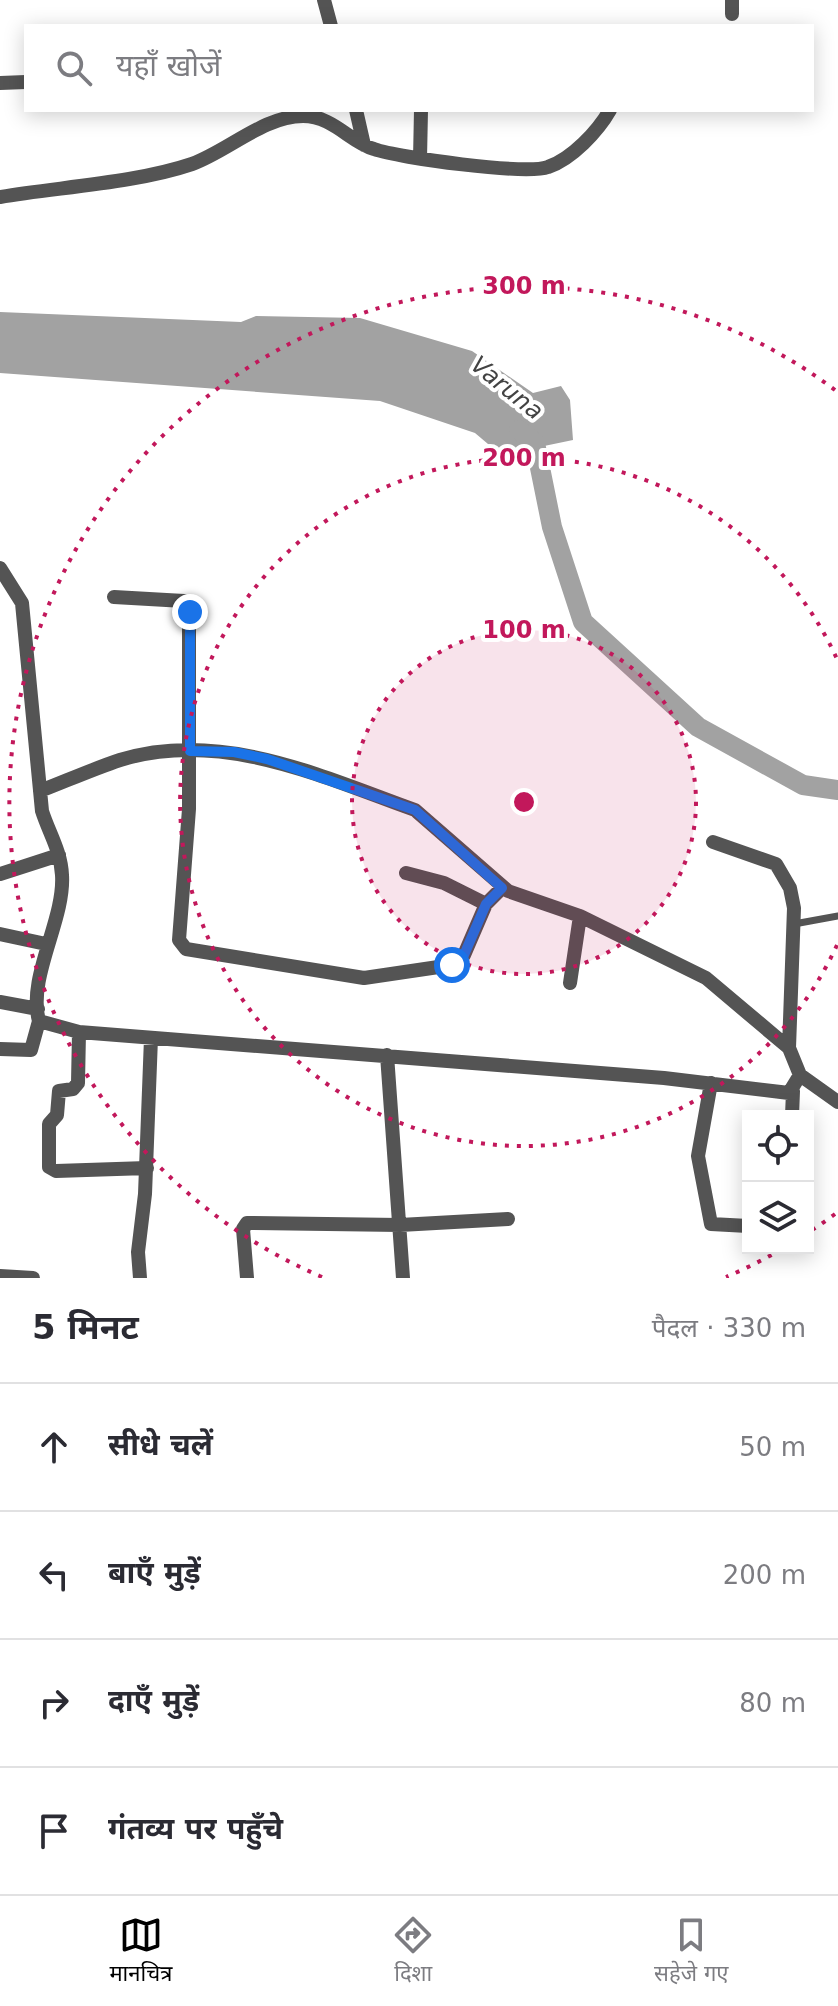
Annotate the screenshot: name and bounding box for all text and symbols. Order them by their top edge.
search box [24,24,814,112]
icon: search [52,46,96,90]
text: यहाँ खोजें [116,48,221,83]
text: 300 m [482,272,566,300]
water label: Varuna [465,351,549,425]
text: 200 m [482,444,566,472]
route end [172,594,208,630]
text: 100 m [482,616,566,644]
centre of rings [510,788,538,816]
route start [434,947,470,983]
map controls [742,1110,814,1254]
button: locate [742,1110,814,1182]
button: layers [742,1182,814,1254]
text: 5 मिनट [32,1307,139,1347]
text: पैदल · 330 m [652,1313,806,1343]
icon: ahead [32,1425,76,1469]
text: सीधे चलें [108,1427,213,1462]
text: 50 m [739,1432,806,1462]
icon: left [32,1553,76,1597]
text: बाएँ मुड़ें [108,1555,201,1590]
text: 200 m [723,1560,806,1590]
icon: right [32,1681,76,1725]
text: दाएँ मुड़ें [108,1683,199,1718]
text: 80 m [739,1688,806,1718]
icon: arrive [32,1809,76,1853]
text: गंतव्य पर पहुँचे [108,1811,283,1846]
tab: मानचित्र [109,1913,172,1990]
tab: दिशा [391,1913,435,1990]
tab: सहेजे गए [654,1913,729,1990]

